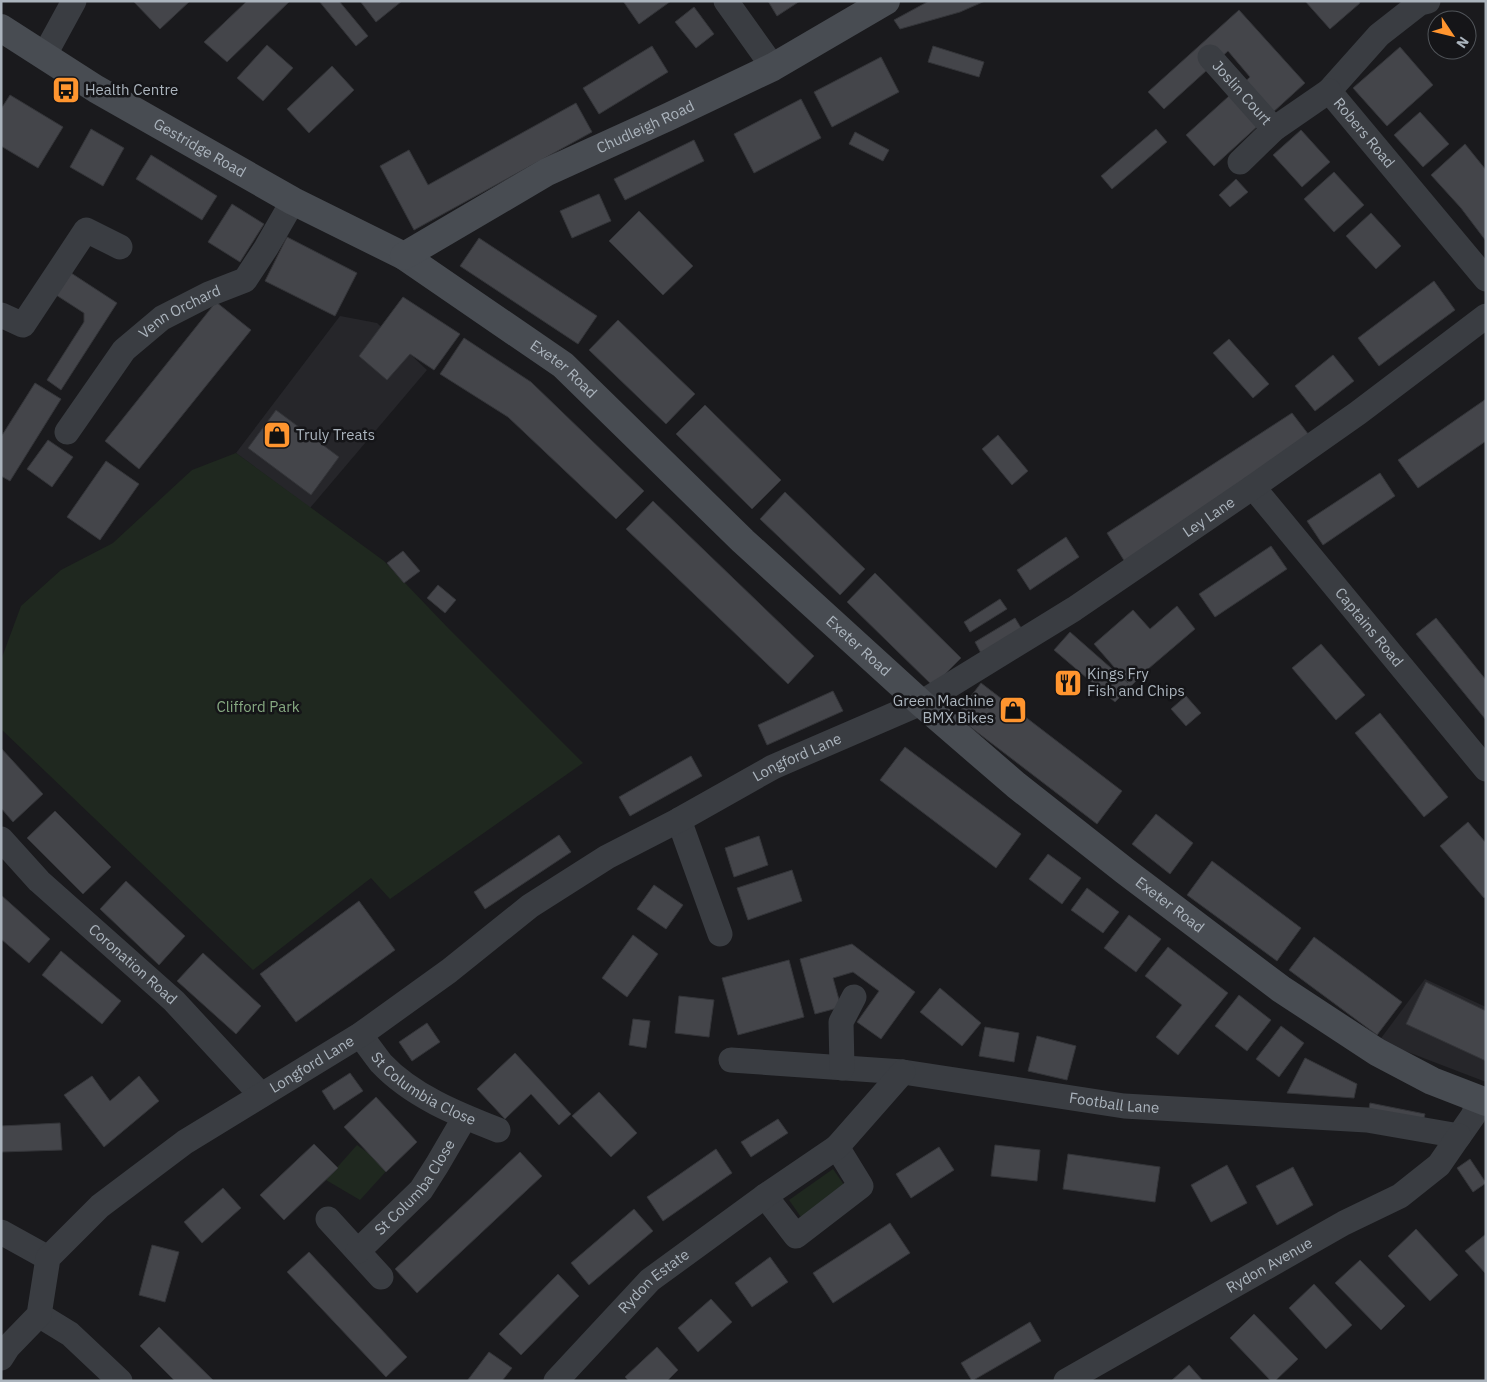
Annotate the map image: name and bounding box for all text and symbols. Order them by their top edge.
north arrow [1427,10,1477,60]
text: N [1452,33,1473,52]
street label: Joslin Court [1208,56,1276,129]
bus stop icon: Health Centre [51,75,81,105]
place label: Health Centre [85,80,178,99]
street label: Robers Road [1330,94,1399,172]
street label: Chudleigh Road [593,96,697,157]
street label: Gestridge Road [150,114,249,181]
street label: Venn Orchard [135,280,223,343]
street label: Exeter Road [527,335,601,402]
shop icon: Truly Treats [262,420,292,450]
place label: Truly Treats [296,425,375,444]
street label: Ley Lane [1179,492,1238,541]
street label: Captains Road [1331,584,1408,670]
street label: Exeter Road [822,611,895,680]
place label: Kings Fry Fish and Chips [1087,664,1185,700]
restaurant icon: Kings Fry Fish and Chips [1053,668,1083,698]
place label: Green Machine BMX Bikes [893,691,994,727]
shop icon: Green Machine BMX Bikes [998,695,1028,725]
park label: Clifford Park [216,697,300,716]
street label: Longford Lane [749,729,844,785]
street label: Exeter Road [1132,872,1208,937]
street label: Coronation Road [85,920,181,1008]
street label: Longford Lane [266,1031,357,1097]
street label: St Columbia Close [367,1048,479,1129]
street label: Football Lane [1068,1088,1160,1117]
street label: St Columba Close [370,1136,459,1239]
street label: Rydon Avenue [1223,1233,1316,1297]
street label: Rydon Estate [614,1245,693,1317]

